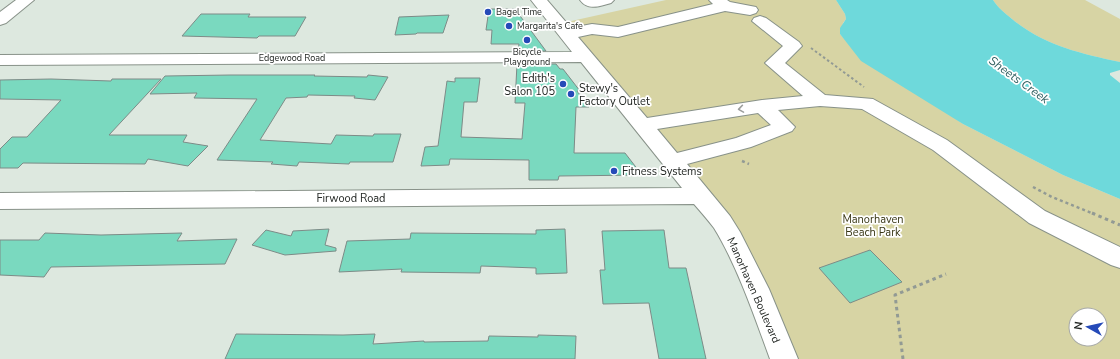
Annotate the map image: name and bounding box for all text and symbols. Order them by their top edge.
place label: Bagel Time [496,6,542,18]
marker: Bagel Time [483,7,493,17]
place label: Margarita's Cafe [517,20,583,32]
marker: Margarita's Cafe [504,21,514,31]
marker: Bicycle Playground [522,35,532,45]
place label: Bicycle Playground [504,46,550,68]
street label: Edgewood Road [259,52,325,64]
water label: Sheets Creek [986,53,1053,108]
place label: Edith's Salon 105 [504,71,555,99]
marker: Edith's Salon 105 [558,79,568,89]
place label: Stewy's Factory Outlet [579,81,650,109]
marker: Stewy's Factory Outlet [566,89,576,99]
one-way arrow [738,105,744,113]
place label: Fitness Systems [622,164,702,179]
marker: Fitness Systems [609,166,619,176]
street label: Firwood Road [316,191,386,206]
park label: Manorhaven Beach Park [842,212,904,240]
street label: Manorhaven Boulevard [723,235,784,346]
north arrow [1068,307,1108,347]
text: N [1071,321,1087,331]

